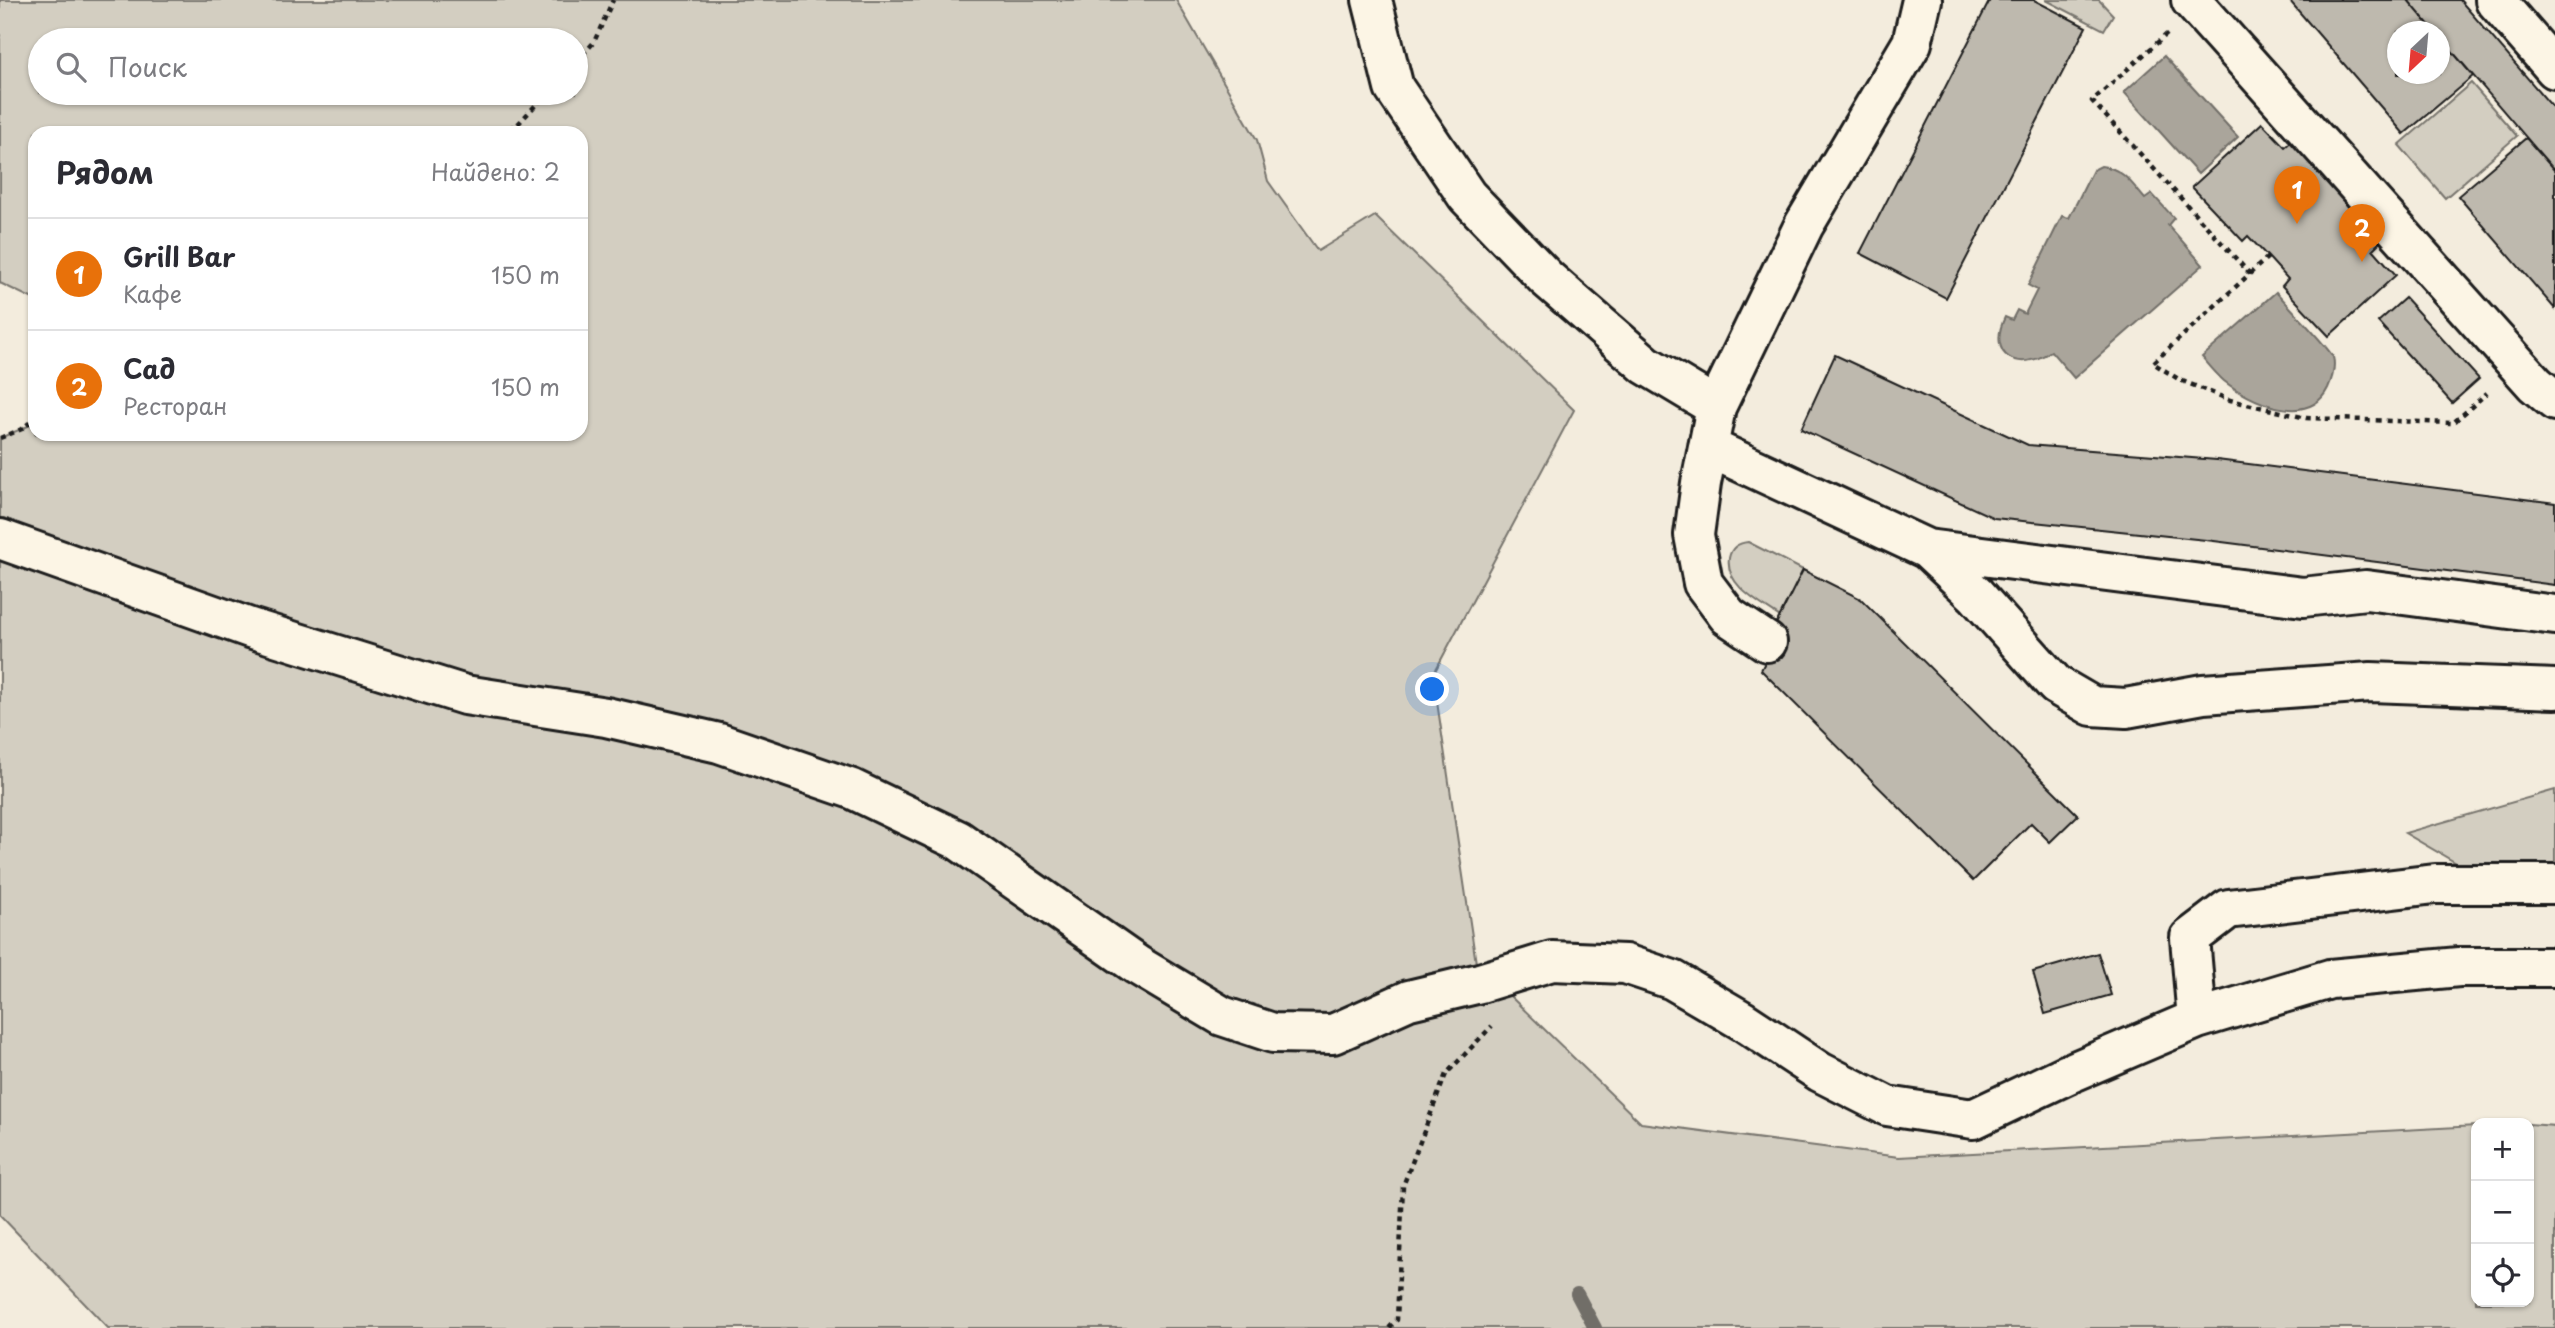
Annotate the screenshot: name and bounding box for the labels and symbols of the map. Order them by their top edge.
north arrow [2387,21,2450,84]
pin: 1 [2274,166,2320,224]
pin: 2 [2339,204,2385,262]
your location [1415,672,1449,706]

